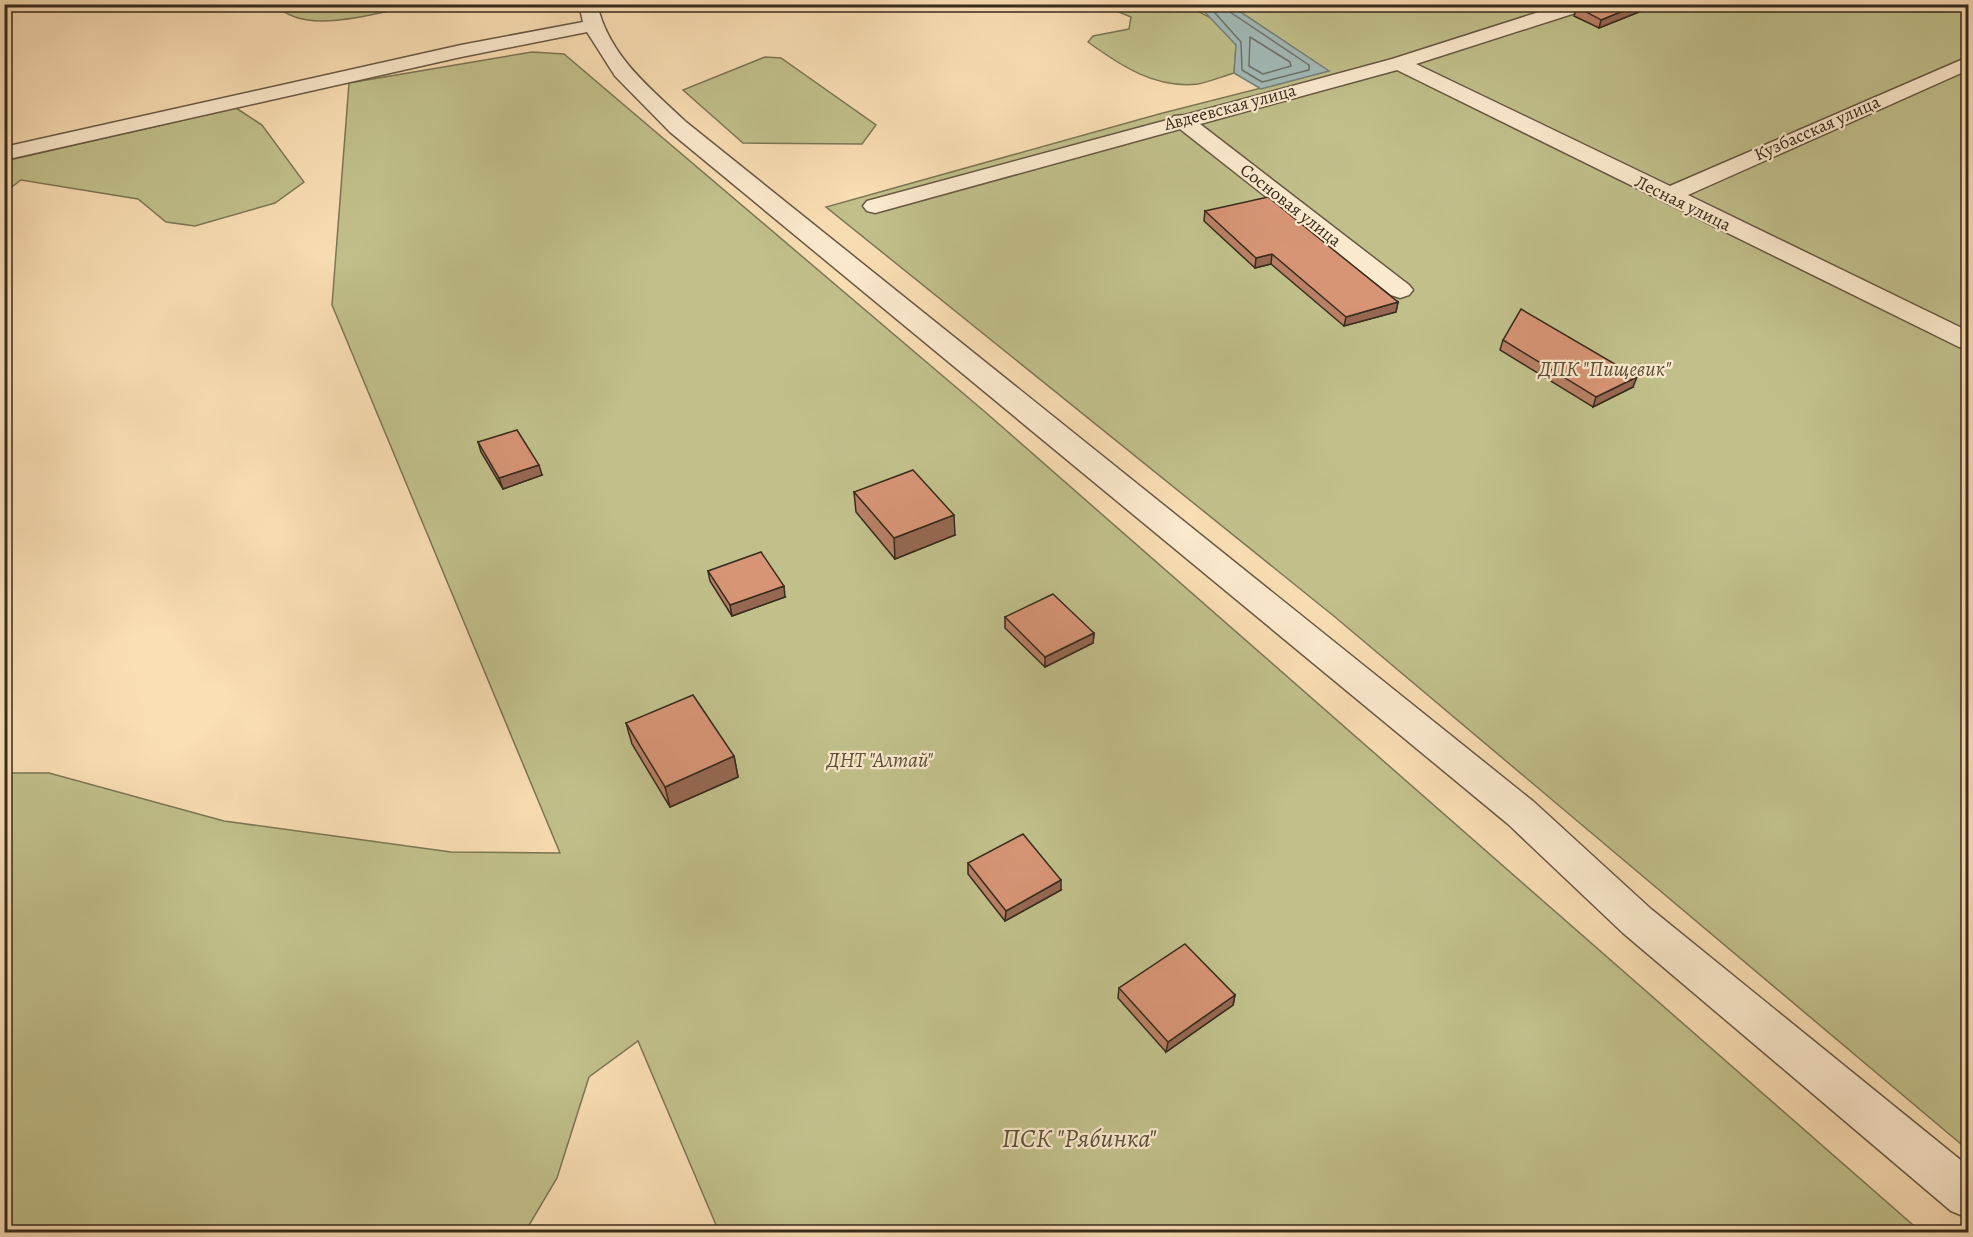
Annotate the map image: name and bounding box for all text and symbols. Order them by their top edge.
street label: Авдеевская улица [1160,78,1299,136]
street label: Кузбасская улица [1750,89,1884,166]
street label: Сосновая улица [1235,158,1347,253]
street label: Лесная улица [1631,169,1736,237]
park label: ДПК "Пищевик" [1537,355,1672,383]
park label: ДНТ "Алтай" [825,746,934,774]
park label: ПСК "Рябинка" [1002,1121,1156,1156]

